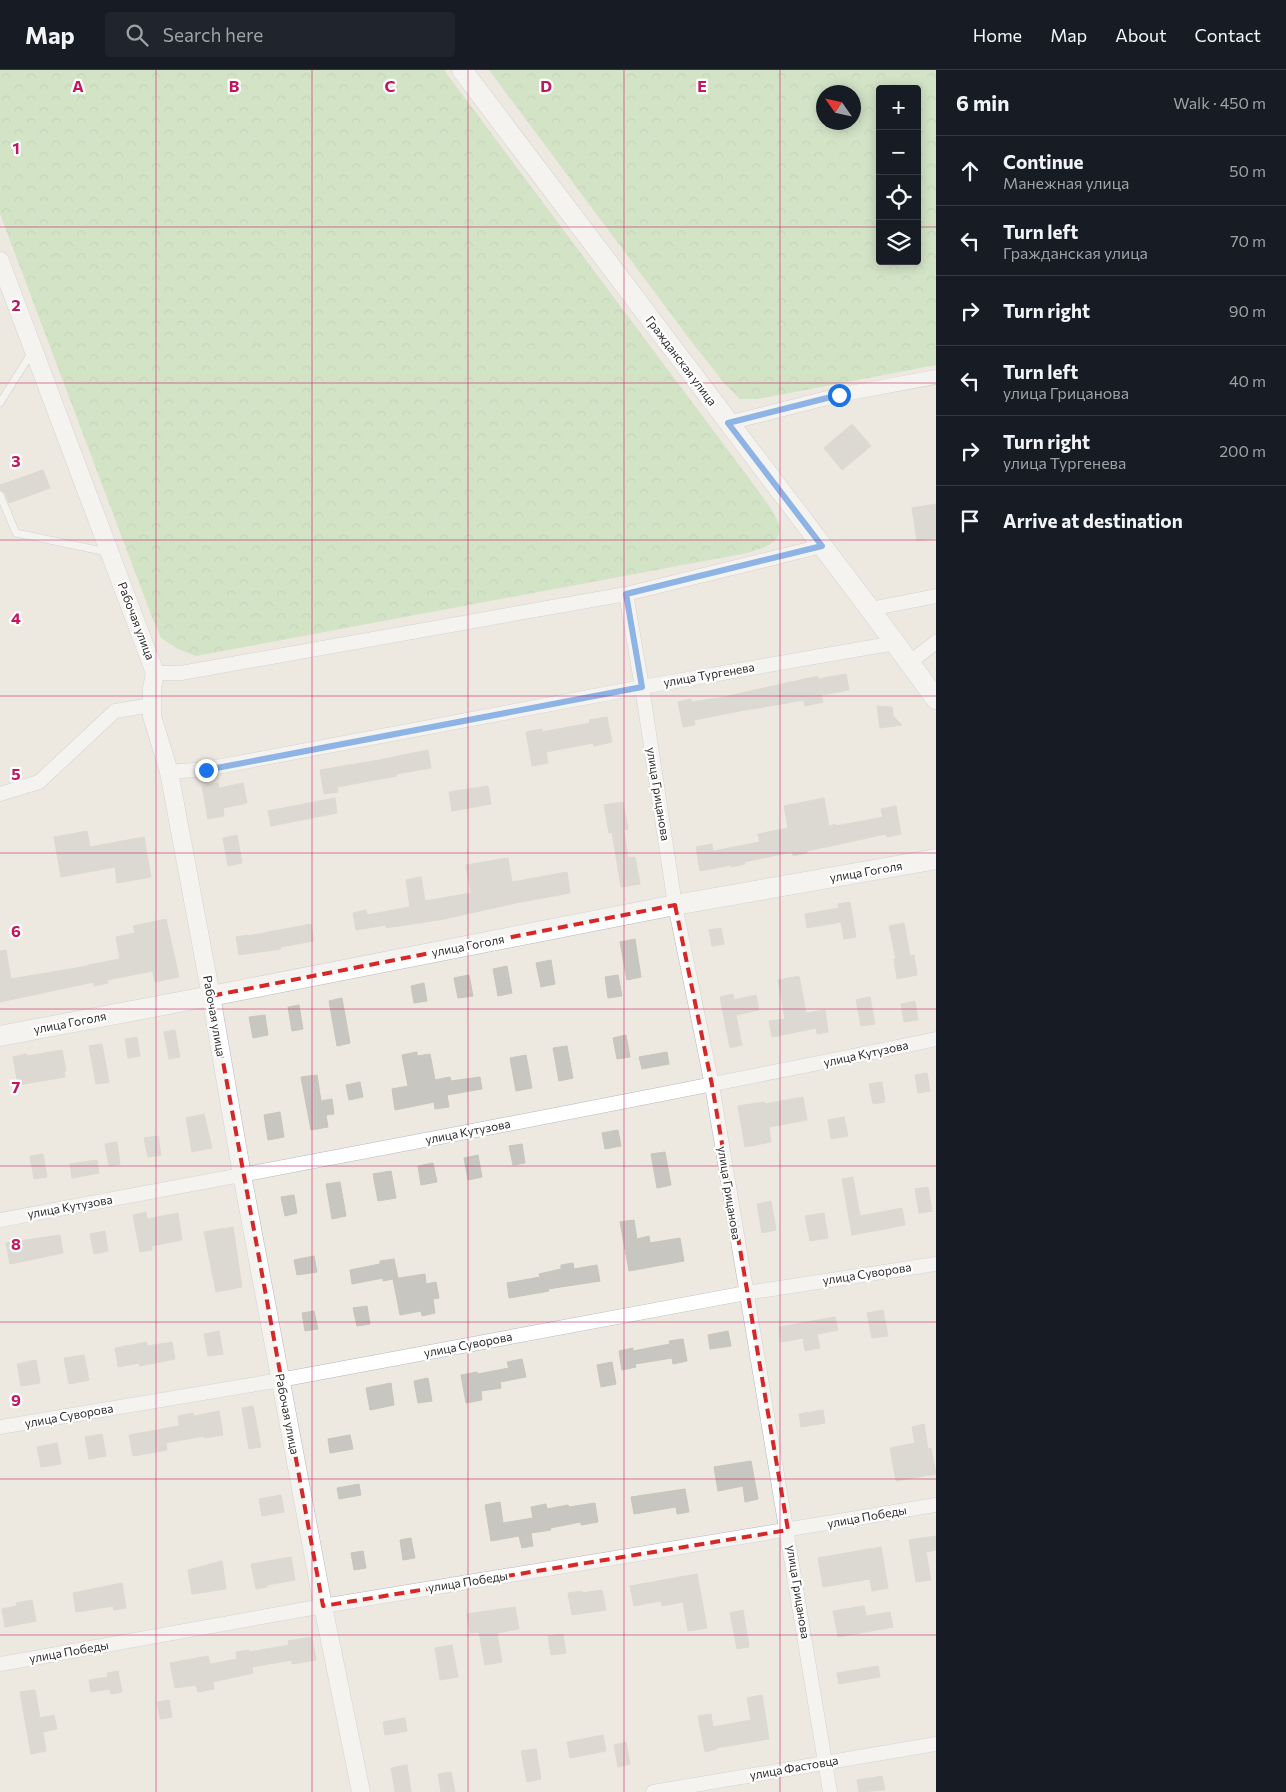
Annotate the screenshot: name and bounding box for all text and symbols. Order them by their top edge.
search box [105,12,455,57]
text: Map [25,20,75,49]
icon: search [123,21,151,49]
text: Search here [163,23,263,46]
text: Home [973,24,1022,46]
text: Map [1050,24,1087,46]
text: About [1115,24,1167,46]
text: Contact [1195,24,1261,46]
text: A [72,76,84,95]
text: B [229,76,240,95]
text: C [385,76,396,95]
text: D [540,76,552,95]
text: E [697,76,707,95]
north arrow [816,85,861,130]
map controls [876,85,921,265]
button: + [876,85,921,130]
text: 6 min [956,90,1009,115]
text: Walk · 450 m [1173,93,1266,112]
button: − [876,130,921,175]
text: 1 [12,138,20,157]
text: Continue [1003,150,1083,173]
icon: ahead [956,157,984,185]
text: 50 m [1229,161,1266,180]
text: Манежная улица [1003,173,1129,192]
button: locate [876,175,921,220]
button: layers [876,220,921,265]
text: Turn left [1003,220,1078,243]
icon: left [956,227,984,255]
text: 70 m [1230,231,1266,250]
text: Гражданская улица [1003,243,1148,262]
text: 2 [11,295,21,314]
icon: right [956,297,984,325]
text: Turn right [1003,299,1090,322]
text: 90 m [1229,301,1266,320]
street label: Гражданская улица [644,313,720,408]
text: Turn left [1003,360,1078,383]
icon: left [956,367,984,395]
text: 40 m [1229,371,1266,390]
text: улица Грицанова [1003,383,1129,402]
route start [828,384,851,407]
text: Turn right [1003,430,1090,453]
icon: right [956,437,984,465]
text: 200 m [1219,441,1266,460]
text: 3 [11,451,21,470]
text: улица Тургенева [1003,453,1126,472]
icon: arrive [956,507,984,535]
text: Arrive at destination [1003,509,1183,532]
street label: Рабочая улица [116,580,158,662]
text: 4 [11,608,21,627]
street label: улица Тургенева [662,659,756,689]
street label: улица Грицанова [645,746,673,842]
route end [195,759,218,782]
text: 5 [11,764,21,783]
street label: улица Гоголя [828,858,903,884]
text: 6 [11,921,21,940]
street label: улица Гоголя [430,931,505,959]
street label: Рабочая улица [201,974,229,1058]
street label: улица Гоголя [32,1008,107,1036]
street label: улица Кутузова [822,1037,910,1069]
text: 7 [12,1077,21,1096]
street label: улица Кутузова [424,1116,512,1146]
street label: улица Грицанова [716,1145,744,1241]
street label: улица Кутузова [26,1192,114,1220]
text: 8 [11,1234,21,1253]
street label: улица Суворова [821,1259,912,1287]
street label: улица Суворова [422,1329,513,1359]
street label: Рабочая улица [273,1372,303,1455]
text: 9 [11,1390,21,1409]
street label: улица Суворова [23,1400,114,1430]
street label: улица Победы [826,1502,908,1530]
street label: улица Грицанова [785,1544,813,1640]
street label: улица Победы [427,1568,509,1594]
street label: улица Победы [28,1637,110,1665]
street label: улица Фастовца [748,1752,839,1782]

